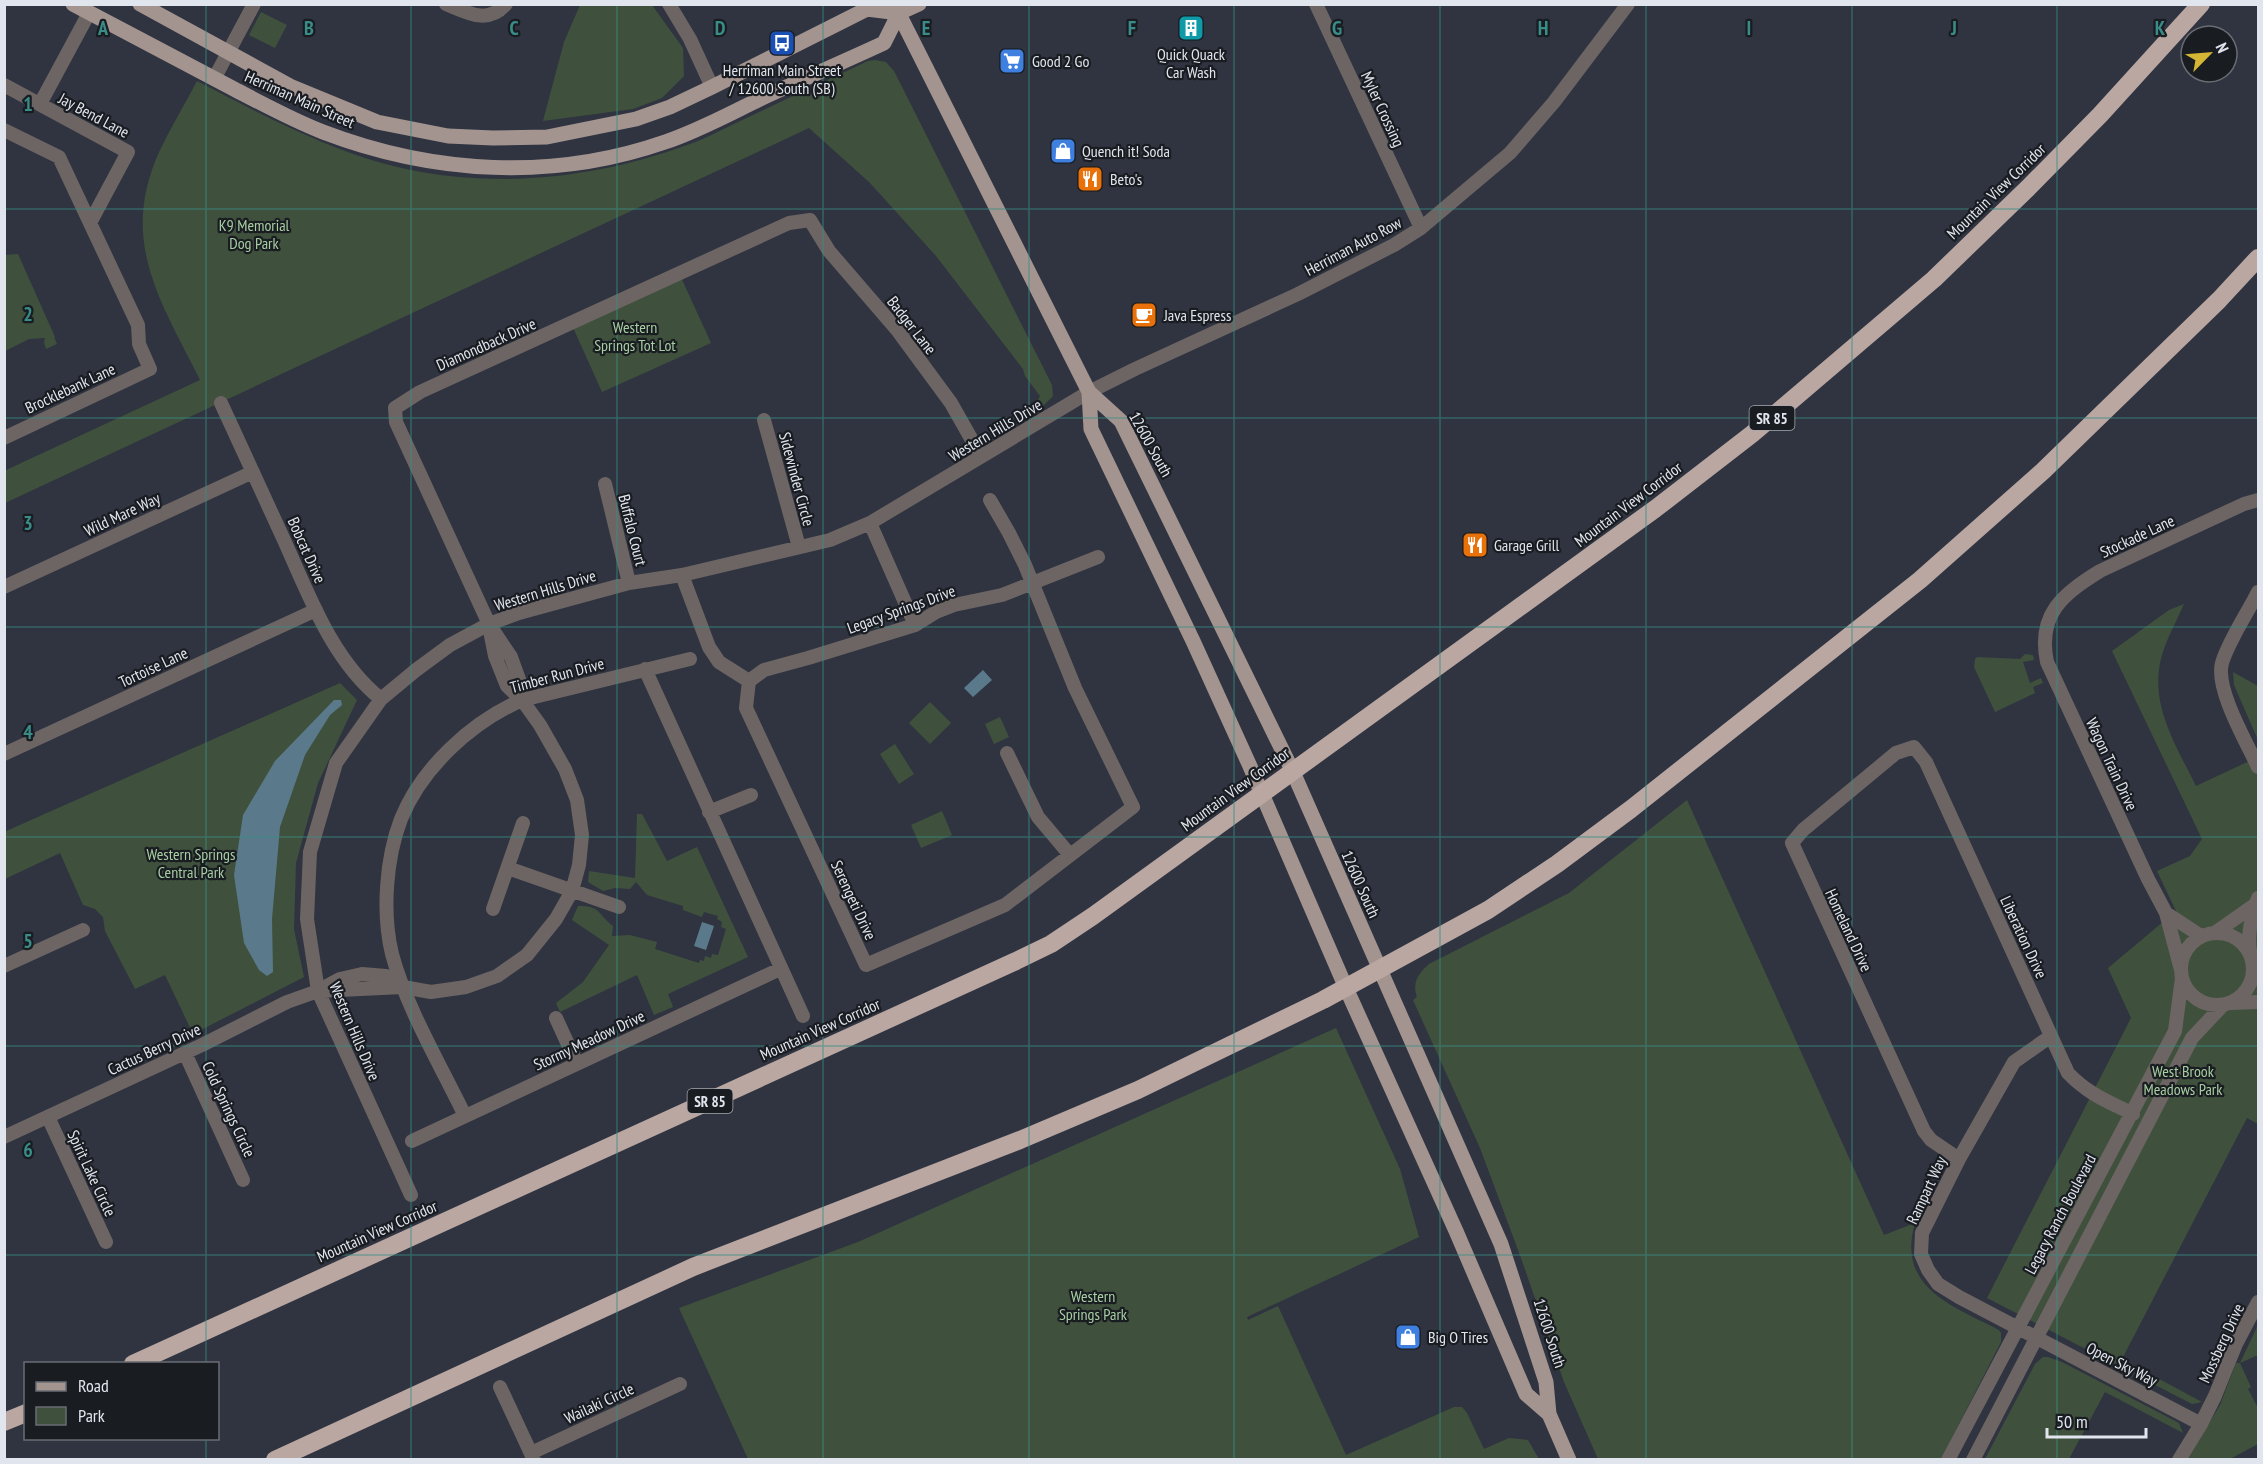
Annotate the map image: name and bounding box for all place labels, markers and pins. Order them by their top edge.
building icon: Quick Quack Car Wash [1176,13,1206,43]
bus stop icon: Herriman Main Street / 12600 South (SB) [767,28,797,58]
place label: Quick Quack Car Wash [1157,44,1226,82]
supermarket icon: Good 2 Go [997,46,1027,76]
place label: Good 2 Go [1032,51,1089,71]
place label: Herriman Main Street / 12600 South (SB) [723,60,842,98]
shop icon: Quench it! Soda [1048,136,1078,166]
place label: Quench it! Soda [1082,141,1170,161]
restaurant icon: Beto's [1075,164,1105,194]
place label: Beto's [1110,169,1142,189]
cafe icon: Java Espress [1129,300,1159,330]
place label: Java Espress [1163,305,1231,325]
restaurant icon: Garage Grill [1460,530,1490,560]
place label: Garage Grill [1494,535,1559,555]
shop icon: Big O Tires [1393,1322,1423,1352]
place label: Big O Tires [1428,1327,1488,1347]

